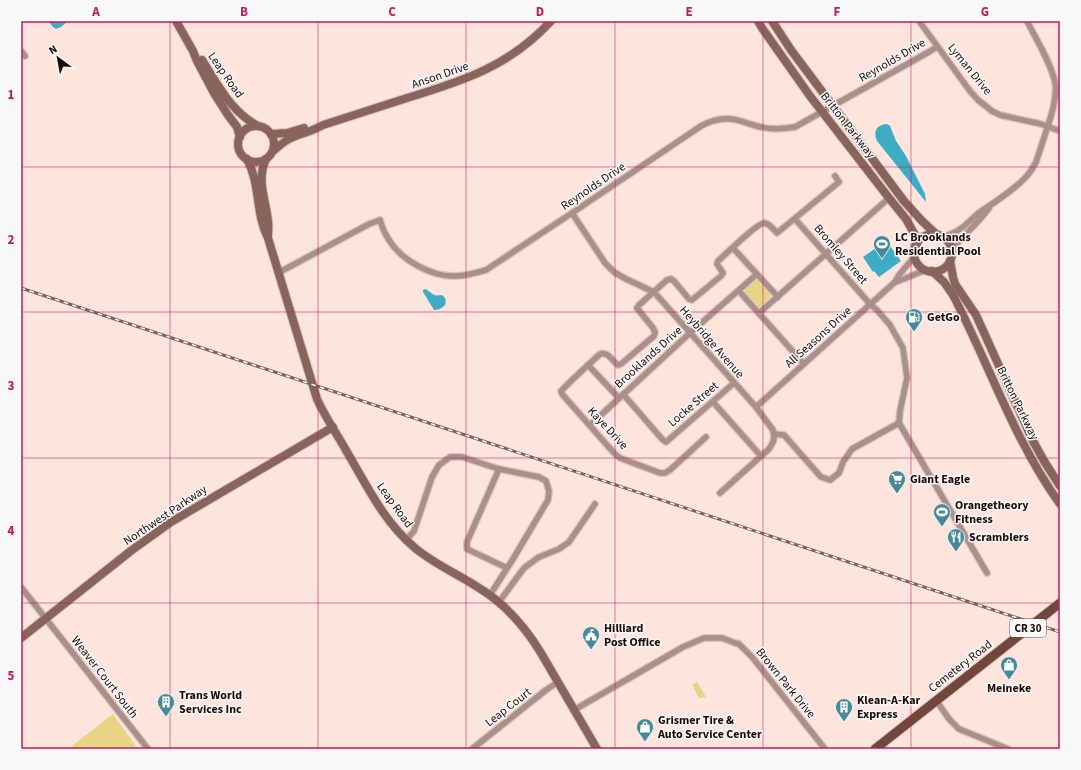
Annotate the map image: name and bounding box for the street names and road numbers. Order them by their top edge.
street label: Reynolds Drive [856,34,929,86]
street label: Lyman Drive [944,40,996,99]
street label: Leap Road [204,49,248,102]
street label: Anson Drive [409,58,471,93]
street label: Britton Parkway [816,89,879,162]
street label: Reynolds Drive [558,159,629,214]
street label: Bromley Street [810,221,872,288]
street label: Heybridge Avenue [675,302,748,382]
street label: All Seasons Drive [781,303,856,372]
street label: Brooklands Drive [611,322,686,392]
street label: Britton Parkway [992,364,1043,443]
street label: Locke Street [664,378,722,431]
street label: Kaye Drive [583,403,632,454]
street label: Leap Road [372,479,417,531]
street label: Northwest Parkway [120,481,211,550]
road number: CR 30 [1010,619,1046,637]
street label: Weaver Court South [67,633,142,722]
street label: Cemetery Road [925,636,996,697]
street label: Brown Park Drive [752,645,819,722]
street label: Leap Court [482,684,535,731]

